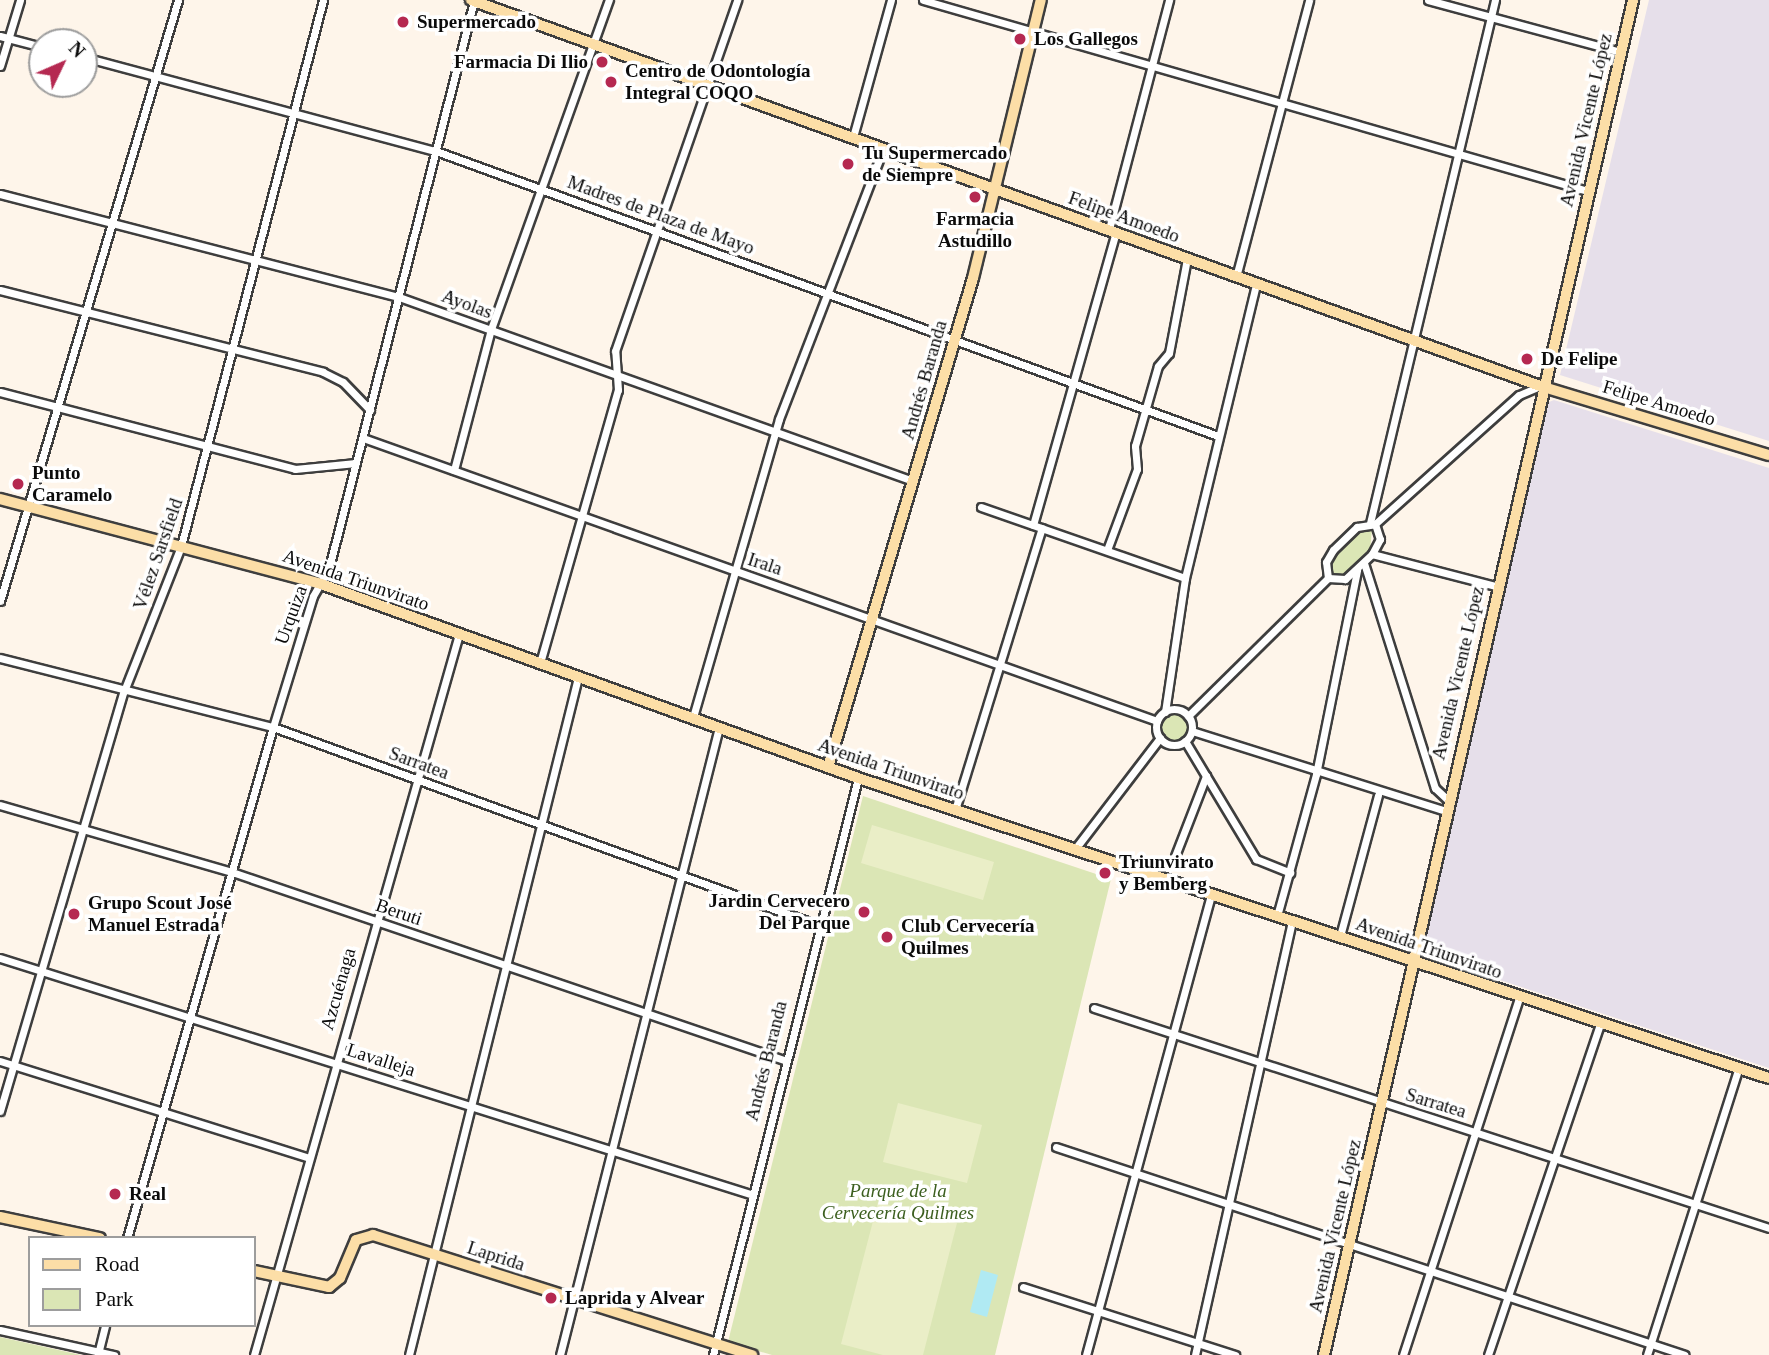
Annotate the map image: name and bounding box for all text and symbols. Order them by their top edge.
place label: Supermercado [417,11,536,33]
marker: Supermercado [395,14,411,30]
north arrow [28,28,98,98]
place label: Los Gallegos [1034,28,1138,50]
marker: Los Gallegos [1012,31,1028,47]
street label: Avenida Vicente López [1555,31,1617,209]
text: N [65,37,89,62]
place label: Farmacia Di Ilio [454,51,588,73]
marker: Farmacia Di Ilio [594,54,610,70]
place label: Centro de Odontología Integral COQO [625,60,810,104]
marker: Centro de Odontología Integral COQO [603,74,619,90]
place label: Tu Supermercado de Siempre [862,142,1007,186]
marker: Tu Supermercado de Siempre [840,156,856,172]
street label: Madres de Plaza de Mayo [564,171,758,259]
street label: Felipe Amoedo [1065,186,1183,248]
marker: Farmacia Astudillo [967,189,983,205]
place label: Farmacia Astudillo [936,208,1014,252]
street label: Ayolas [439,284,495,324]
street label: Andrés Baranda [896,318,952,442]
place label: De Felipe [1541,348,1618,370]
marker: De Felipe [1519,351,1535,367]
street label: Felipe Amoedo [1599,375,1719,431]
place label: Punto Caramelo [32,462,112,506]
marker: Punto Caramelo [10,476,26,492]
street label: Vélez Sarsfield [128,495,188,613]
street label: Avenida Triunvirato [280,544,432,616]
street label: Irala [745,548,785,580]
street label: Urquiza [270,582,312,648]
street label: Avenida Vicente López [1427,584,1489,762]
street label: Avenida Triunvirato [815,733,967,805]
street label: Sarratea [386,742,452,784]
place label: Triunvirato y Bemberg [1119,851,1214,895]
marker: Triunvirato y Bemberg [1097,865,1113,881]
place label: Jardin Cervecero Del Parque [708,890,850,934]
place label: Grupo Scout José Manuel Estrada [88,892,232,936]
street label: Beruti [373,893,425,931]
marker: Jardin Cervecero Del Parque [856,904,872,920]
marker: Grupo Scout José Manuel Estrada [66,906,82,922]
street label: Avenida Triunvirato [1353,912,1505,984]
place label: Club Cervecería Quilmes [901,915,1034,959]
marker: Club Cervecería Quilmes [879,929,895,945]
street label: Azcuénaga [315,945,361,1033]
street label: Andrés Baranda [740,999,792,1123]
street label: Lavalleja [344,1038,418,1082]
street label: Sarratea [1403,1083,1469,1123]
street label: Avenida Vicente López [1304,1137,1366,1315]
park label: Parque de la Cervecería Quilmes [822,1180,974,1224]
place label: Real [129,1183,166,1205]
marker: Real [107,1186,123,1202]
legend [28,1236,256,1327]
street label: Laprida [464,1236,528,1276]
text: Road [95,1252,139,1276]
text: Park [95,1287,134,1311]
place label: Laprida y Alvear [565,1287,705,1309]
marker: Laprida y Alvear [543,1290,559,1306]

